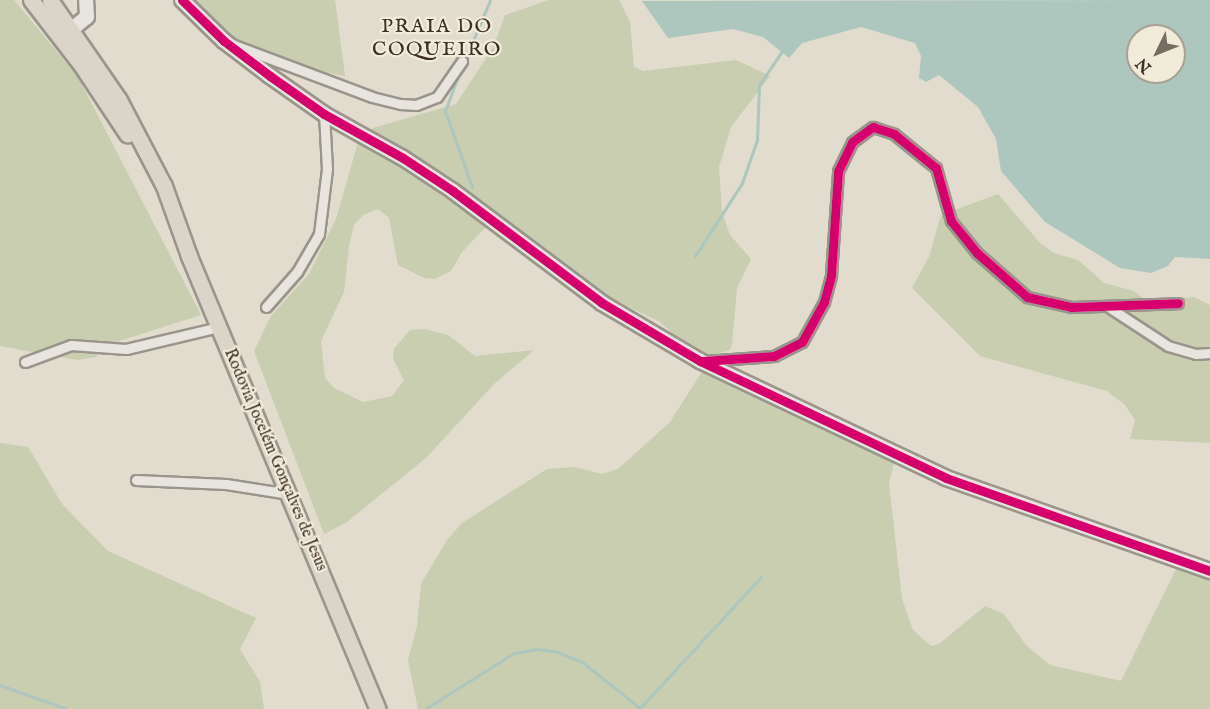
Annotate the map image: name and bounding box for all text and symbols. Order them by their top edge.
district label: PRAIA DO COQUEIRO [372,15,502,62]
north arrow [1126,24,1186,84]
text: N [1132,53,1156,77]
street label: Rodovia Jocelém Gonçalves de Jesus [219,346,331,574]

